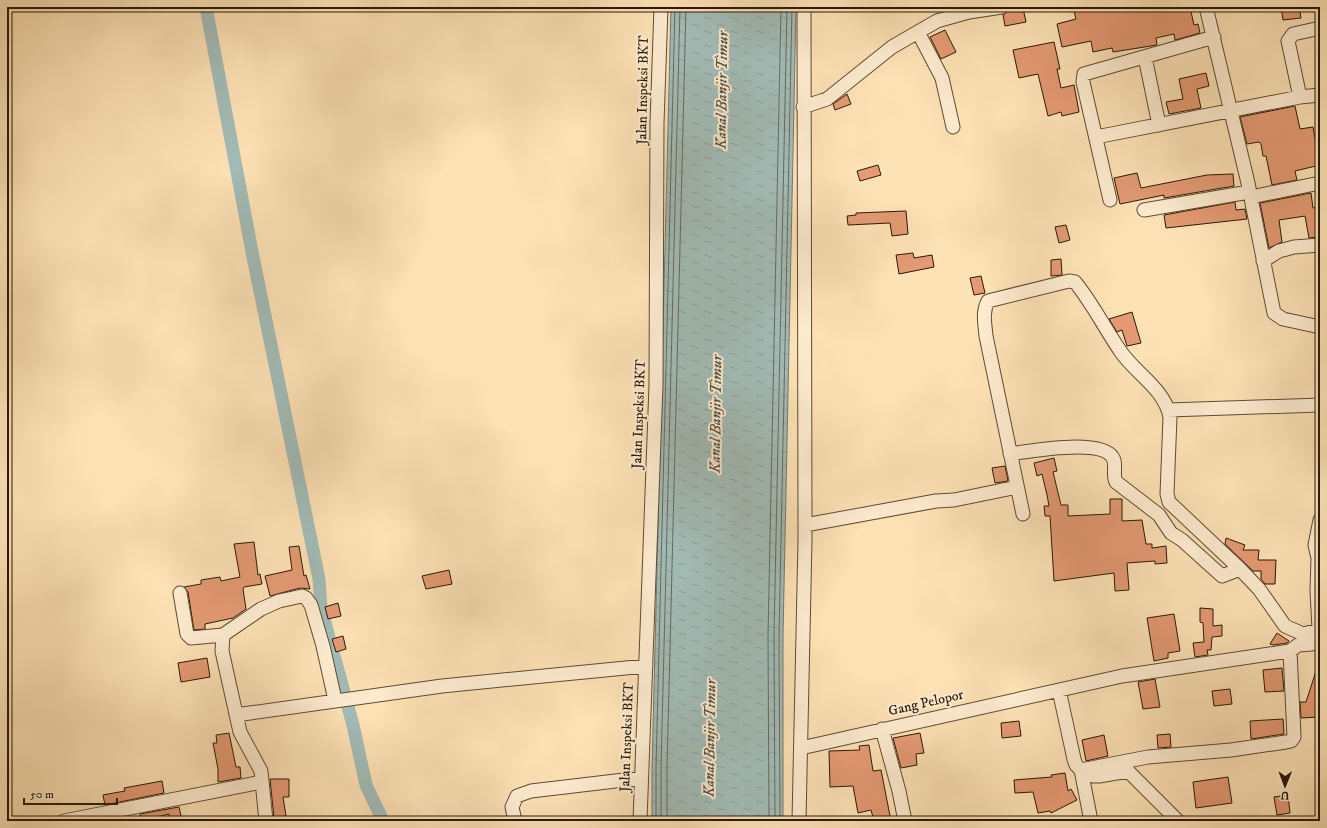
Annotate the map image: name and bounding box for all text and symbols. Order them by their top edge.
water label: Kanal Banjir Timur [711,29,733,150]
street label: Jalan Inspeksi BKT [633,35,653,147]
water label: Kanal Banjir Timur [705,353,727,474]
street label: Jalan Inspeksi BKT [628,359,650,471]
water label: Kanal Banjir Timur [699,677,721,798]
street label: Jalan Inspeksi BKT [616,682,638,794]
street label: Gang Pelopor [887,685,966,720]
north arrow [1265,766,1305,806]
scale bar [24,780,117,806]
text: 50 m [30,787,54,802]
text: U [1280,788,1289,802]

